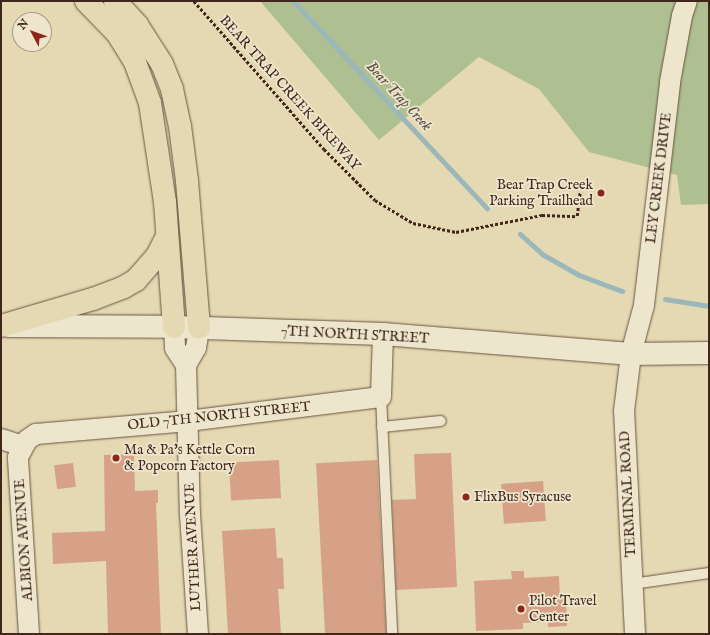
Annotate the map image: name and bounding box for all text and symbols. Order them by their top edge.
north arrow [12,12,52,52]
street label: BEAR TRAP CREEK BIKEWAY [216,12,364,174]
text: N [15,17,32,33]
water label: Bear Trap Creek [362,58,436,134]
street label: LEY CREEK DRIVE [643,112,675,244]
place label: Bear Trap Creek Parking Trailhead [489,177,593,210]
marker: Bear Trap Creek Parking Trailhead [596,188,606,198]
street label: 7TH NORTH STREET [280,323,430,347]
street label: OLD 7TH NORTH STREET [127,398,311,434]
street label: TERMINAL ROAD [616,430,640,558]
place label: Ma & Pa's Kettle Corn & Popcorn Factory [124,442,255,474]
marker: Ma & Pa's Kettle Corn & Popcorn Factory [111,453,121,463]
street label: ALBION AVENUE [11,478,37,602]
street label: LUTHER AVENUE [181,482,205,612]
place label: FlixBus Syracuse [474,489,571,505]
marker: FlixBus Syracuse [461,492,471,502]
place label: Pilot Travel Center [529,593,597,626]
marker: Pilot Travel Center [516,604,526,614]

